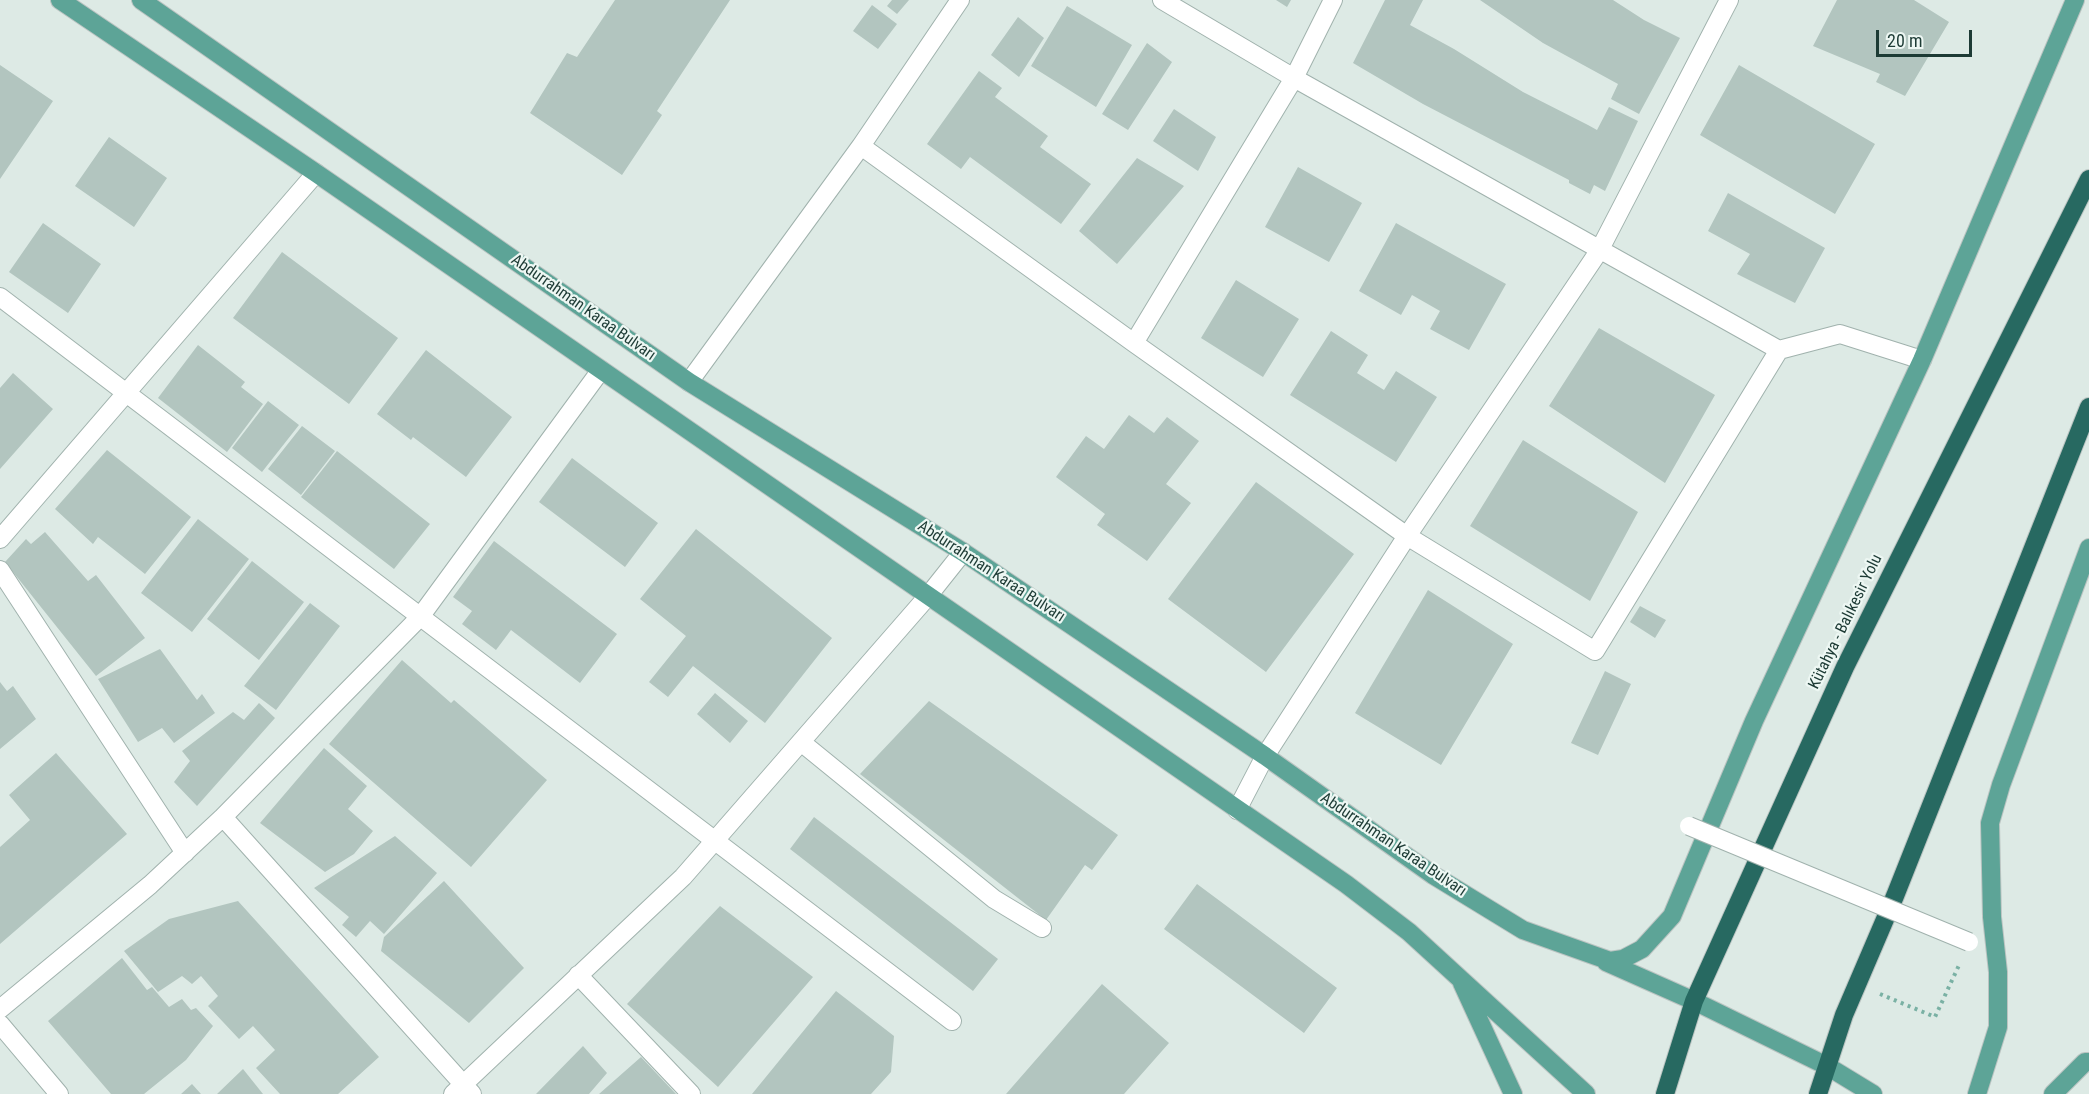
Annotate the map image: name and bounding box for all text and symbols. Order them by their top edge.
scale bar [1879,18,1975,56]
text: 20 m [1887,30,1922,51]
street label: Abdurrahman Karaa Bulvarı [507,251,659,365]
street label: Abdurrahman Karaa Bulvarı [914,517,1068,627]
street label: Kütahya - Balıkesir Yolu [1805,552,1887,692]
street label: Abdurrahman Karaa Bulvarı [1316,789,1470,901]

